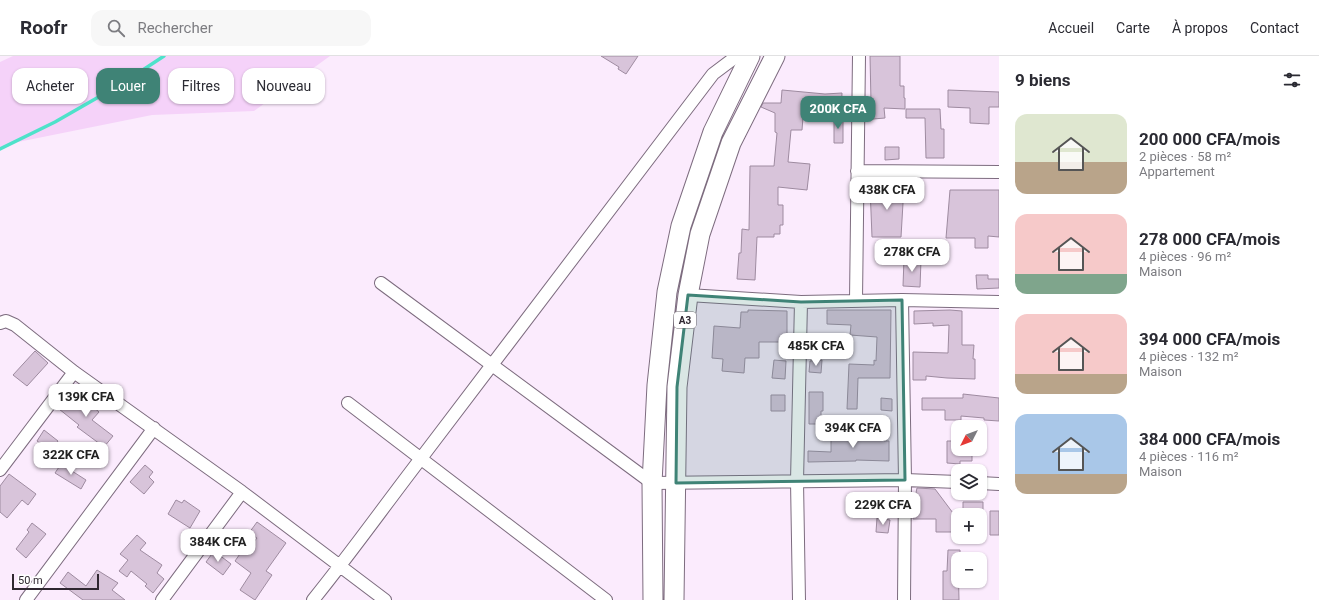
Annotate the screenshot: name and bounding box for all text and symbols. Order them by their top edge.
search box [91,10,371,46]
text: Roofr [20,16,67,39]
icon: search [105,17,127,39]
text: Rechercher [137,19,213,37]
text: Accueil [1048,20,1094,36]
text: Carte [1116,20,1150,36]
text: À propos [1172,20,1228,36]
text: Contact [1250,20,1299,36]
chip: Acheter [12,68,88,104]
chip: Louer [96,68,160,104]
chip: Filtres [168,68,234,104]
chip: Nouveau [242,68,325,104]
icon: filters [1281,69,1303,91]
text: 9 biens [1015,70,1070,90]
pin: 200K CFA [797,96,879,130]
text: 200K CFA [809,101,867,116]
text: 200 000 CFA/mois [1139,129,1280,149]
icon: home [1047,130,1095,178]
text: 2 pièces · 58 m² [1139,149,1231,164]
text: Appartement [1139,164,1215,179]
pin: 438K CFA [846,177,928,211]
text: 438K CFA [858,182,916,197]
text: 278 000 CFA/mois [1139,229,1280,249]
icon: home [1047,230,1095,278]
pin: 278K CFA [871,239,953,273]
text: 278K CFA [883,244,941,259]
text: 4 pièces · 96 m² [1139,249,1231,264]
text: Maison [1139,264,1182,279]
road number: A3 [674,312,696,328]
text: 394 000 CFA/mois [1139,329,1280,349]
icon: home [1047,330,1095,378]
pin: 485K CFA [775,333,857,367]
text: 485K CFA [787,338,845,353]
text: 4 pièces · 132 m² [1139,349,1238,364]
text: Maison [1139,364,1182,379]
pin: 139K CFA [45,384,127,418]
text: 139K CFA [57,389,115,404]
pin: 394K CFA [812,415,894,449]
text: 394K CFA [824,420,882,435]
north arrow [951,420,987,456]
map controls [951,420,987,588]
text: 384 000 CFA/mois [1139,429,1280,449]
icon: home [1047,430,1095,478]
pin: 322K CFA [30,442,112,476]
text: 322K CFA [42,447,100,462]
text: 4 pièces · 116 m² [1139,449,1238,464]
button: layers [951,464,987,500]
text: Maison [1139,464,1182,479]
pin: 229K CFA [842,492,924,526]
text: 229K CFA [854,497,912,512]
button: + [951,508,987,544]
pin: 384K CFA [177,529,259,563]
text: 384K CFA [189,534,247,549]
button: − [951,552,987,588]
scale bar [12,572,99,591]
text: 50 m [18,574,43,587]

